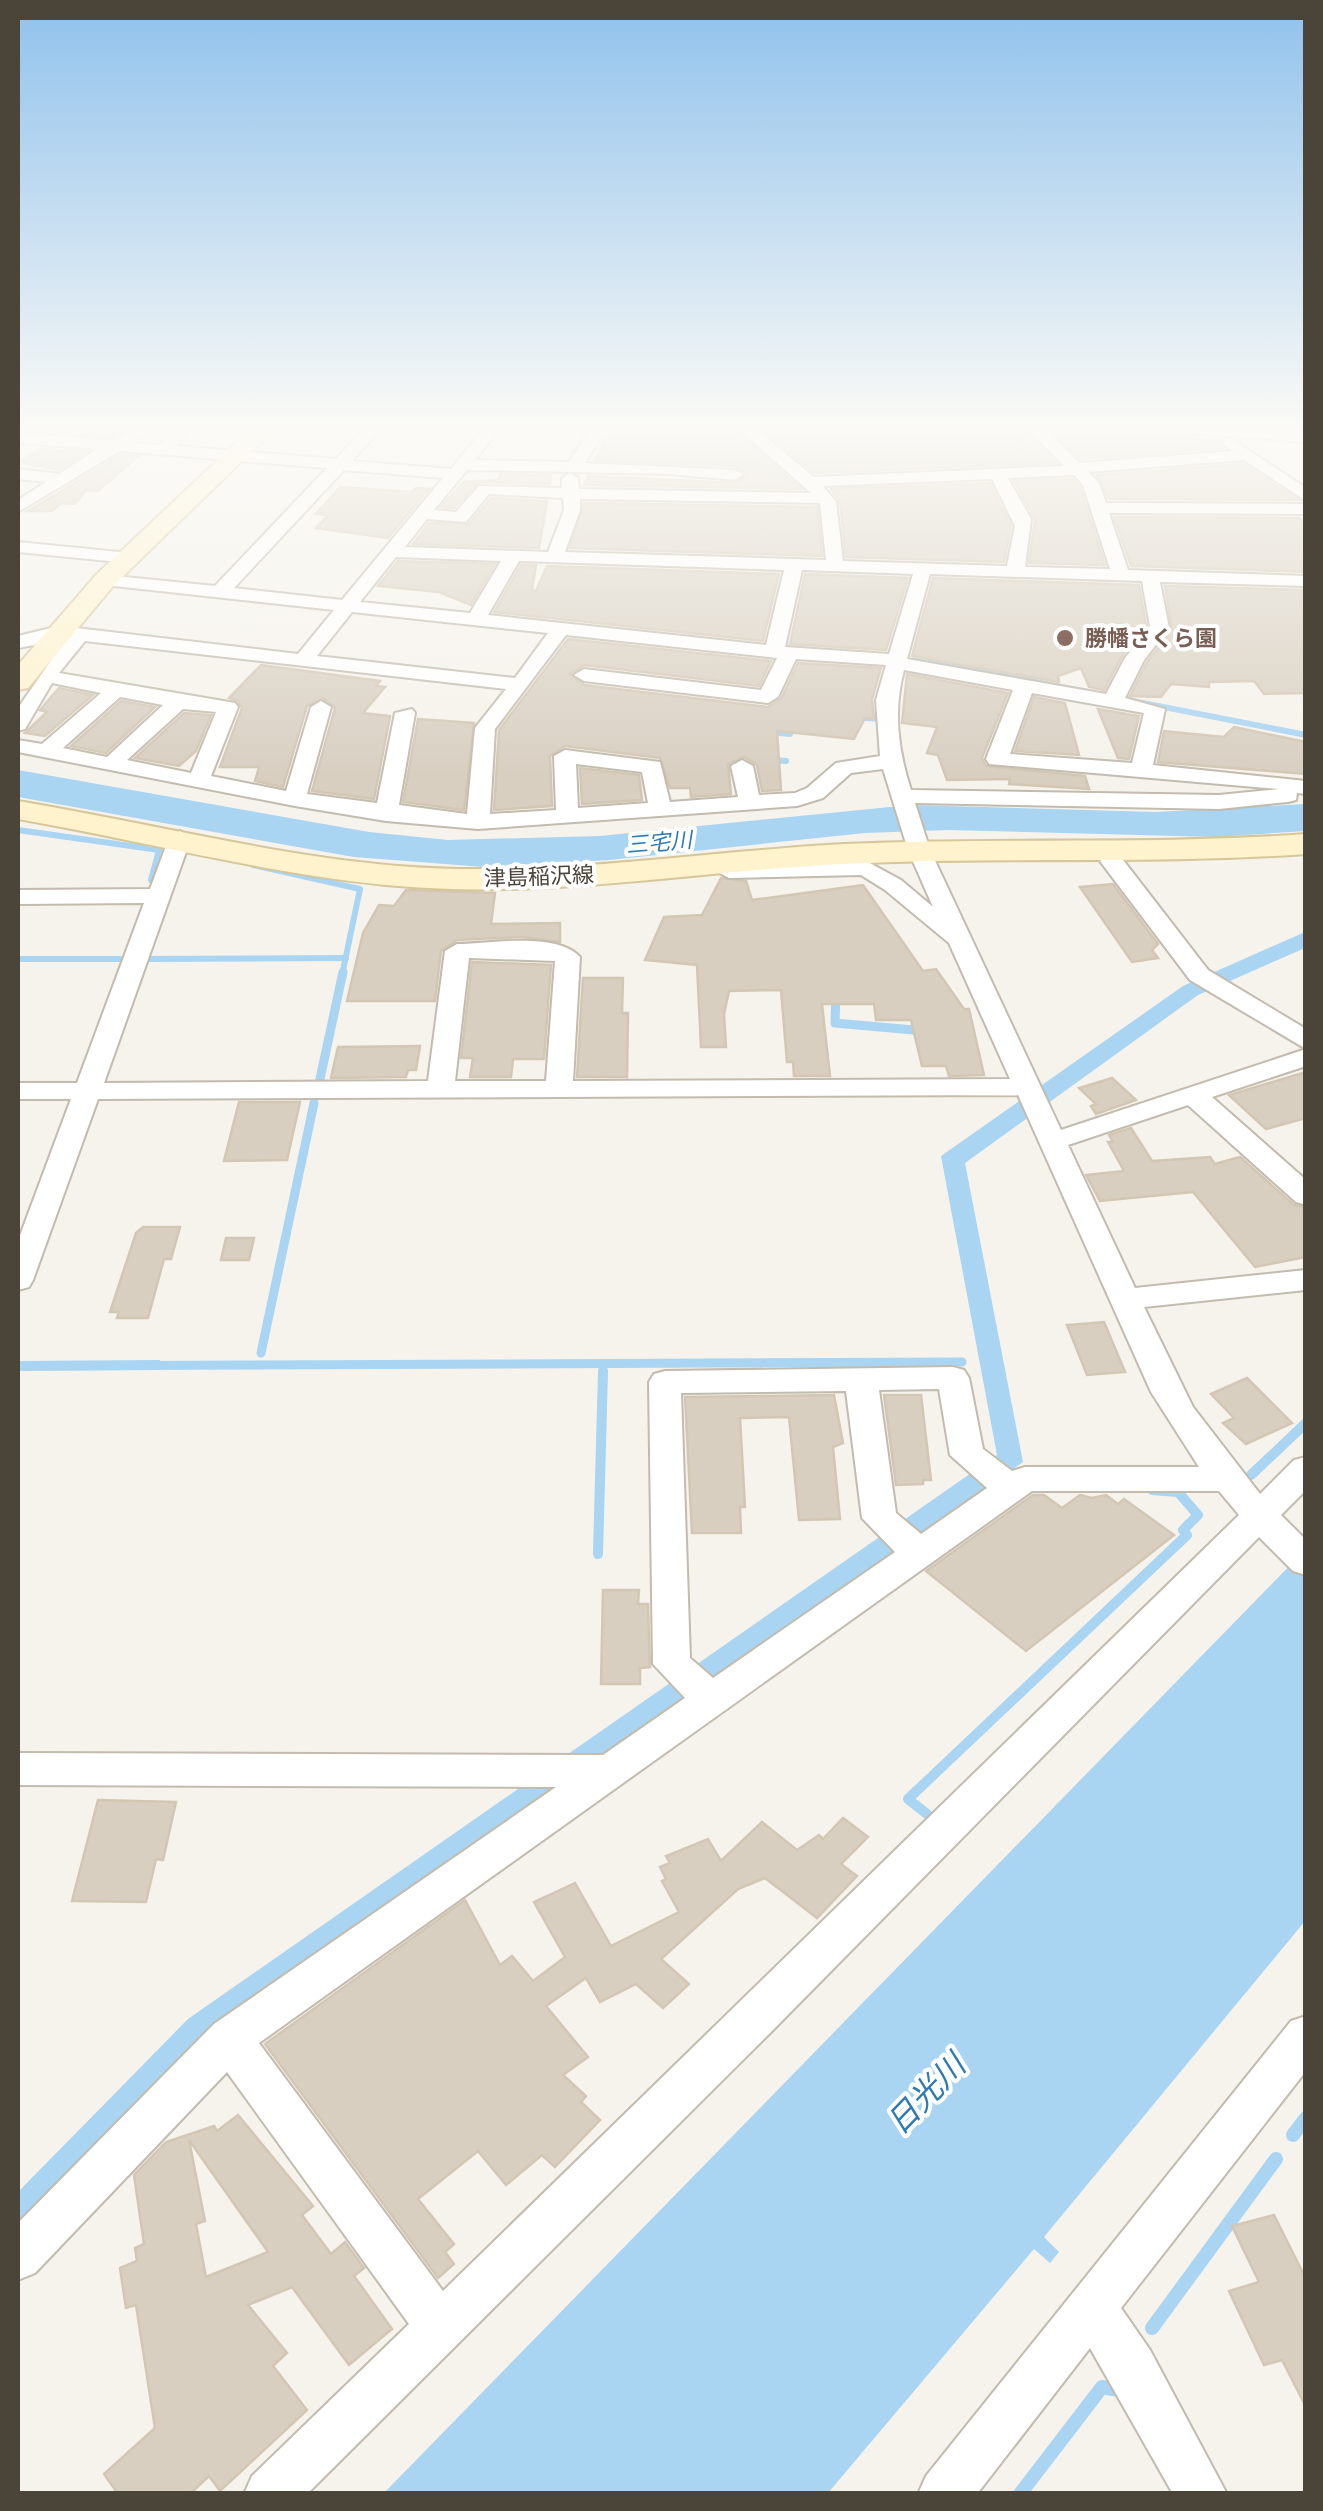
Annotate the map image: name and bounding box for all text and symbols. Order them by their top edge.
place label: 勝幡さくら園 [1085,626,1217,651]
marker: 勝幡さくら園 [1054,627,1076,649]
water label: 三宅川 [625,827,695,858]
street label: 津島稲沢線 [484,862,594,891]
water label: 日光川 [879,2044,975,2142]

